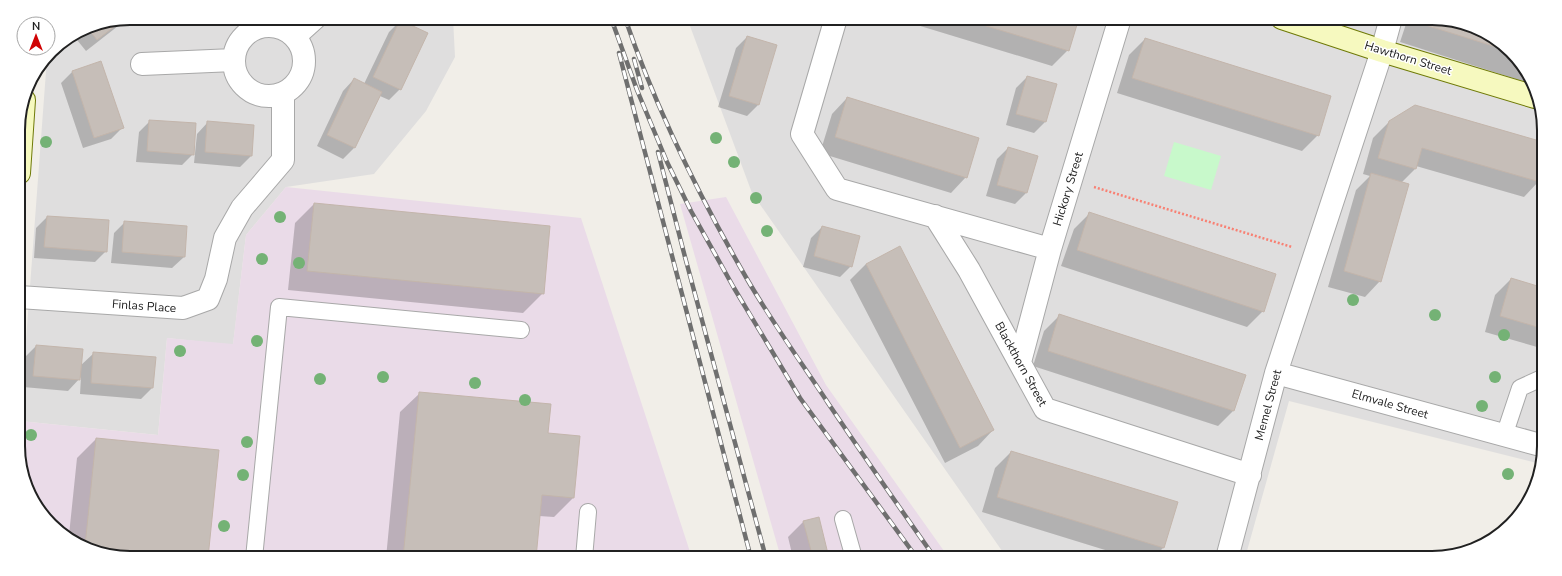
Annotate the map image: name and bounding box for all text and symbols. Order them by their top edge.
north arrow [16,16,56,56]
text: N [32,19,40,34]
street label: Hawthorn Street [1363,37,1454,79]
street label: Hickory Street [1049,149,1087,228]
street label: Finlas Place [111,296,177,316]
street label: Blackthorn Street [991,319,1051,410]
street label: Memel Street [1251,367,1285,442]
street label: Elmvale Street [1350,385,1431,423]

